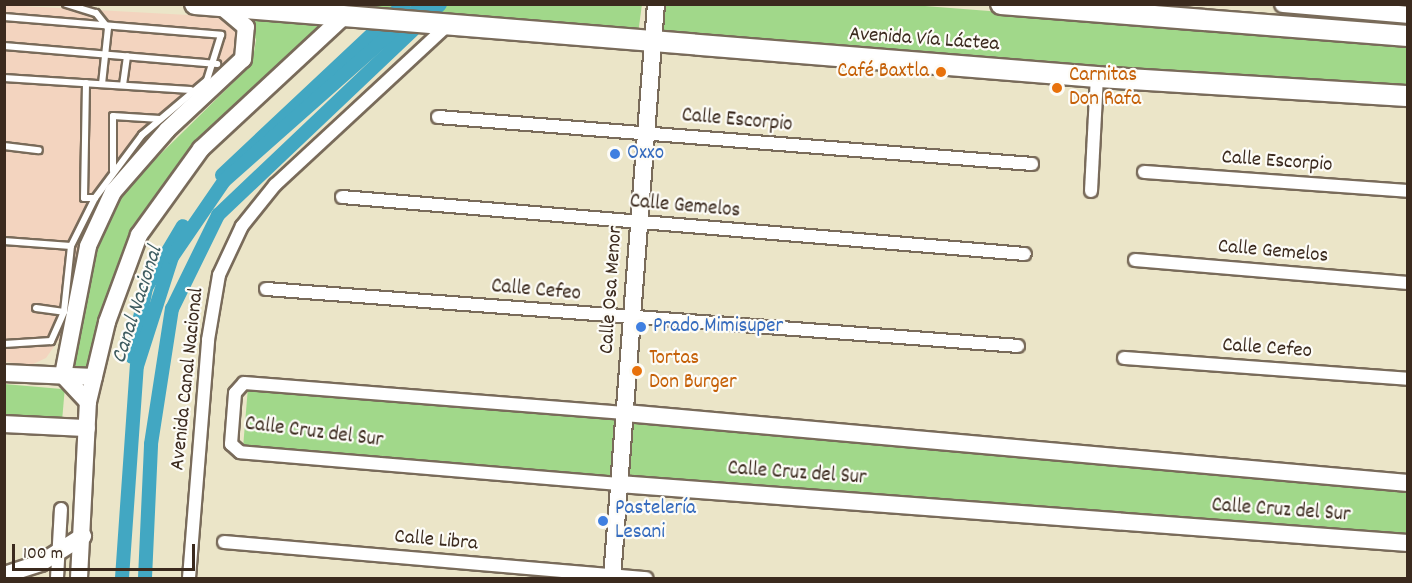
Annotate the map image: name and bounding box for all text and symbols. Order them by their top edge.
street label: Avenida Vía Láctea [848,22,1000,58]
place label: Café Baxtla [837,59,929,85]
place label: Carnitas Don Rafa [1069,63,1141,113]
marker: Café Baxtla [934,65,948,79]
marker: Carnitas Don Rafa [1050,81,1064,95]
street label: Calle Escorpio [681,104,793,138]
place label: Oxxo [627,141,664,167]
street label: Calle Escorpio [1221,146,1333,178]
marker: Oxxo [608,147,622,161]
street label: Calle Gemelos [629,190,741,224]
street label: Calle Osa Menor [595,225,629,355]
street label: Calle Gemelos [1217,235,1329,269]
water label: Canal Nacional [107,243,169,367]
street label: Calle Cefeo [490,275,582,307]
street label: Avenida Canal Nacional [166,286,210,472]
place label: Prado Mimisuper [653,314,783,340]
marker: Prado Mimisuper [634,320,648,334]
street label: Calle Cefeo [1221,333,1313,365]
place label: Tortas Don Burger [649,346,737,396]
marker: Tortas Don Burger [630,364,644,378]
street label: Calle Cruz del Sur [243,412,385,454]
street label: Calle Cruz del Sur [727,457,867,491]
street label: Calle Cruz del Sur [1211,494,1351,528]
place label: Pastelería Lesani [615,496,696,546]
marker: Pastelería Lesani [596,514,610,528]
street label: Calle Libra [393,525,479,557]
scale bar [15,532,198,570]
text: 100 m [23,542,63,567]

